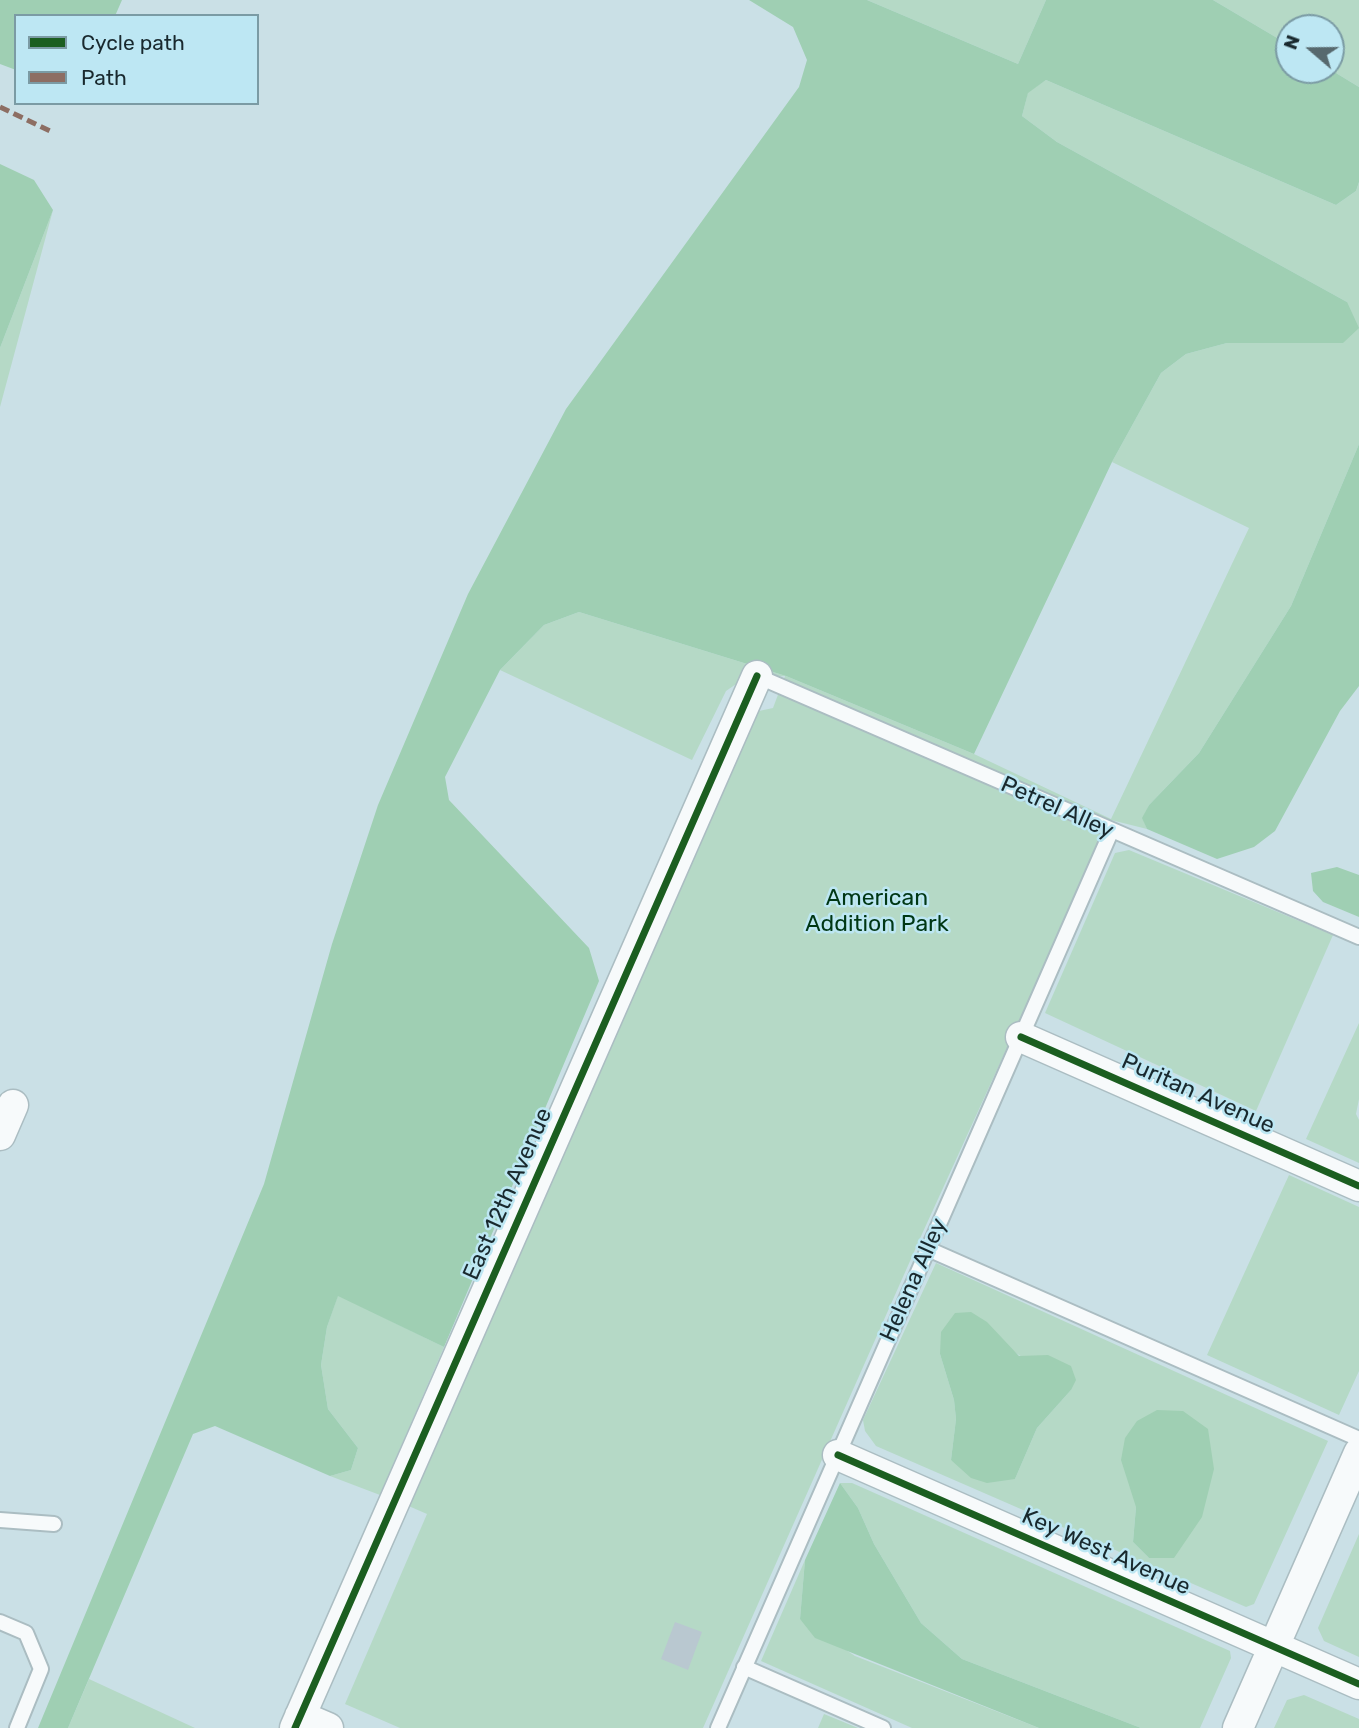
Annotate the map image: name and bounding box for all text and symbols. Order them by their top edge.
legend [14,14,259,105]
north arrow [1275,14,1345,84]
text: Cycle path [81,30,185,55]
text: N [1279,32,1305,53]
text: Path [81,65,127,90]
street label: Petrel Alley [996,771,1118,845]
park label: American Addition Park [805,884,949,938]
street label: Puritan Avenue [1117,1048,1279,1140]
street label: East 12th Avenue [458,1104,558,1284]
street label: Helena Alley [875,1214,953,1346]
street label: Key West Avenue [1017,1502,1195,1602]

